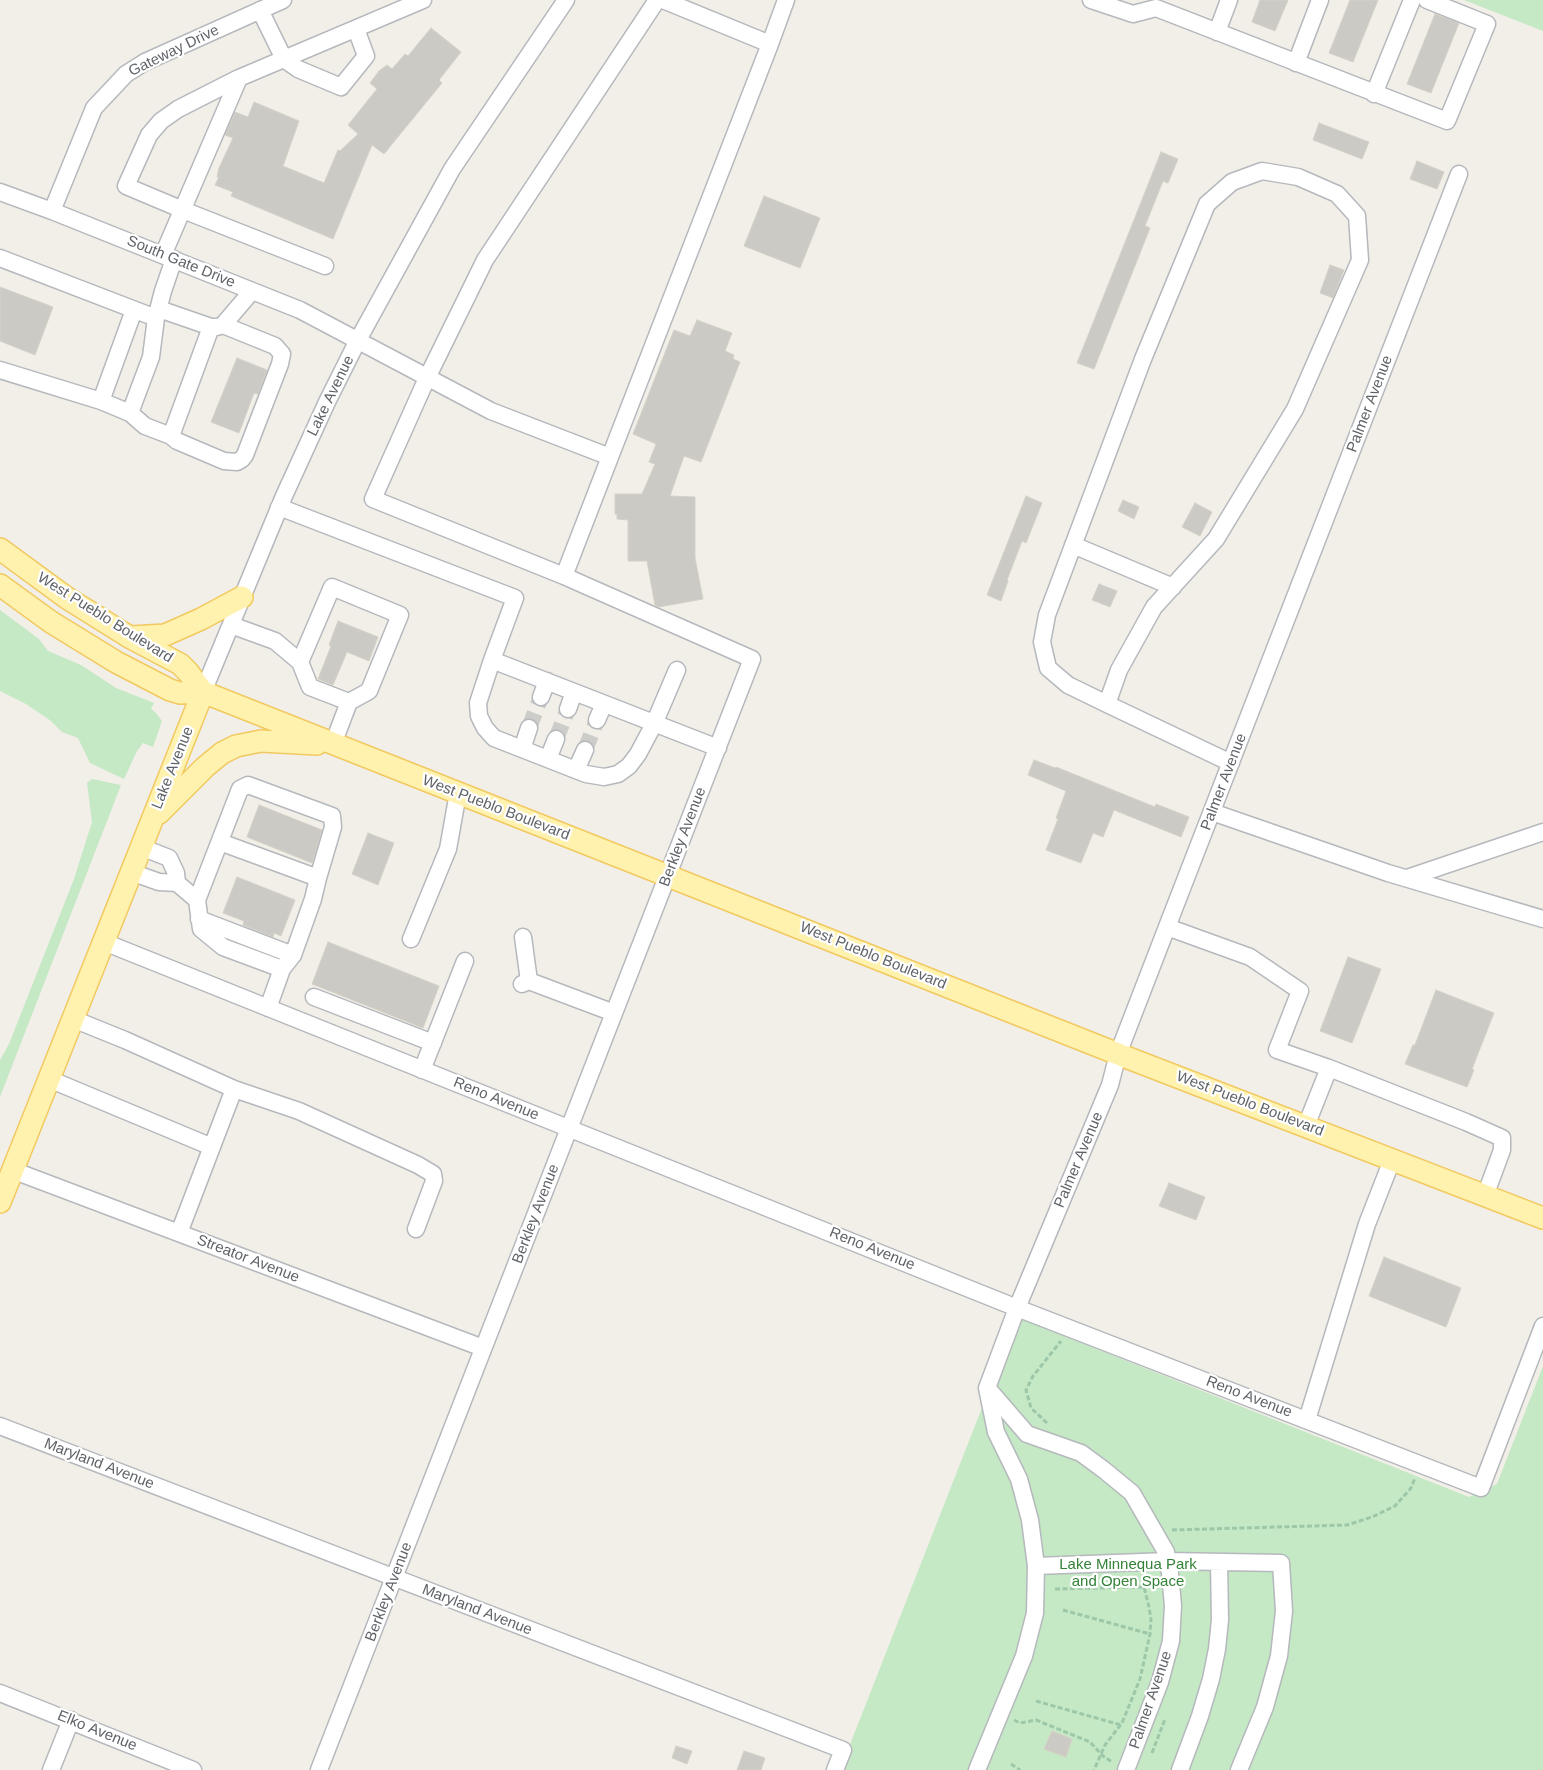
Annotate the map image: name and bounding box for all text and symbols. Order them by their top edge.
street label: Gateway Drive [126,21,222,81]
street label: South Gate Drive [124,232,238,292]
street label: Lake Avenue [304,353,358,439]
street label: Palmer Avenue [1343,353,1397,455]
street label: West Pueblo Boulevard [34,569,176,667]
street label: Lake Avenue [148,724,198,812]
street label: Palmer Avenue [1197,731,1251,833]
street label: West Pueblo Boulevard [420,772,572,844]
street label: Berkley Avenue [656,785,710,889]
street label: West Pueblo Boulevard [797,918,949,994]
street label: West Pueblo Boulevard [1174,1068,1326,1140]
street label: Reno Avenue [451,1074,541,1124]
street label: Palmer Avenue [1051,1109,1107,1211]
street label: Berkley Avenue [509,1162,563,1266]
street label: Reno Avenue [827,1224,917,1274]
street label: Streator Avenue [194,1231,302,1287]
street label: Reno Avenue [1203,1372,1295,1422]
street label: Maryland Avenue [41,1435,157,1493]
street label: Berkley Avenue [362,1540,416,1644]
park label: Lake Minnequa Park and Open Space [1059,1556,1197,1591]
street label: Maryland Avenue [419,1581,535,1639]
street label: Palmer Avenue [1126,1649,1176,1751]
street label: Elko Avenue [55,1707,139,1755]

